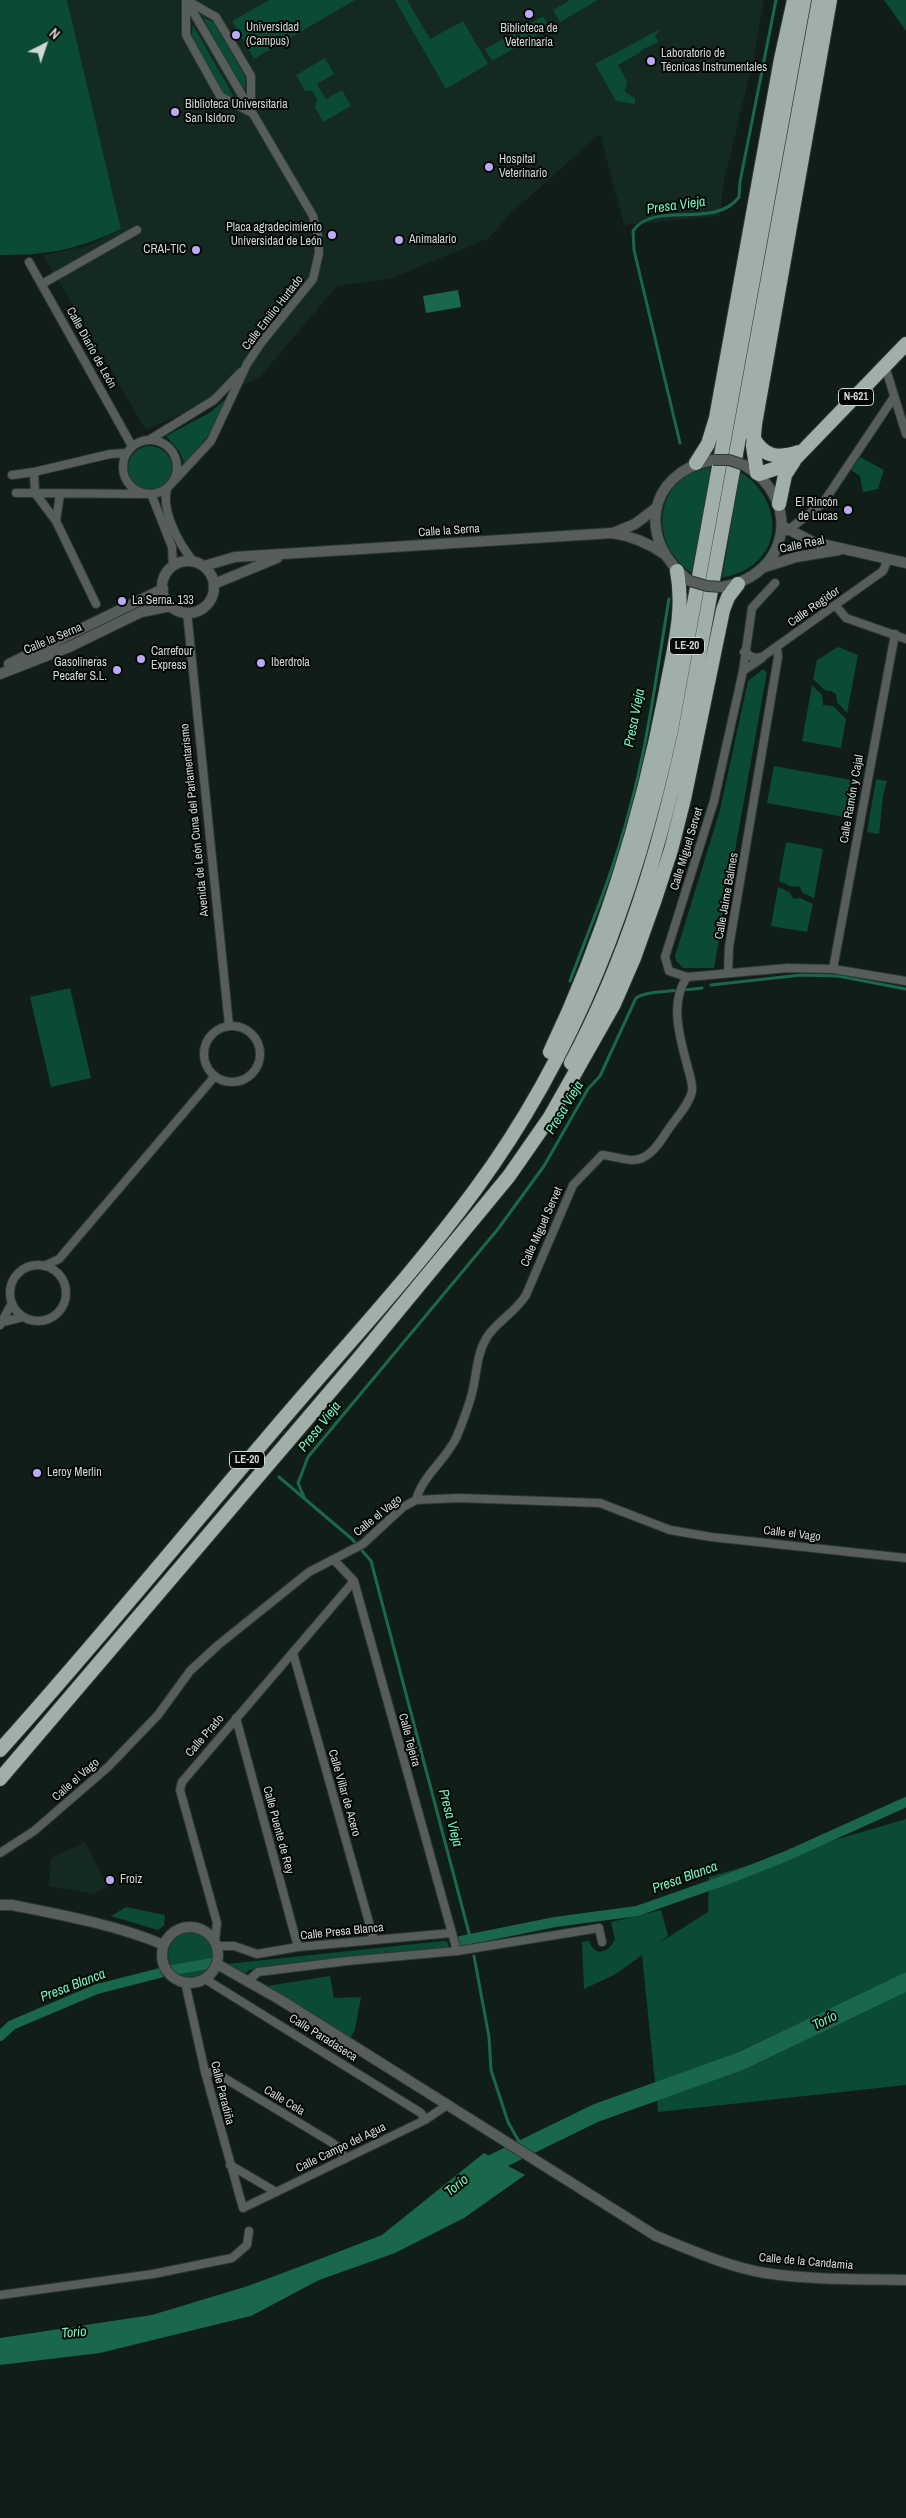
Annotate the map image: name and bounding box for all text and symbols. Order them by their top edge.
marker: Biblioteca de Veterinaria [523,8,535,20]
north arrow [20,20,70,70]
place label: Universidad (Campus) [246,21,299,49]
place label: Biblioteca de Veterinaria [500,22,558,50]
text: N [46,24,64,43]
marker: Universidad (Campus) [230,29,242,41]
place label: Laboratorio de Técnicas Instrumentales [661,47,767,75]
marker: Laboratorio de Técnicas Instrumentales [645,55,657,67]
place label: Biblioteca Universitaria San Isidoro [185,98,288,126]
marker: Biblioteca Universitaria San Isidoro [169,106,181,118]
place label: Hospital Veterinario [499,153,547,181]
marker: Hospital Veterinario [483,161,495,173]
water label: Presa Vieja [646,194,706,218]
place label: Placa agradecimiento Universidad de León [226,221,322,249]
marker: Placa agradecimiento Universidad de León [326,229,338,241]
place label: Animalario [409,233,457,247]
marker: Animalario [393,234,405,246]
place label: CRAI-TIC [143,243,186,257]
marker: CRAI-TIC [190,244,202,256]
street label: Calle Emilio Hurtado [239,273,307,353]
street label: Calle Diario de León [63,305,119,391]
road number: N-621 [838,388,874,406]
place label: El Rincón de Lucas [795,496,838,524]
marker: El Rincón de Lucas [842,504,854,516]
street label: Calle la Serna [418,522,480,540]
street label: Calle Real [778,533,826,557]
street label: Calle Regidor [785,584,843,630]
place label: La Serna. 133 [132,594,194,608]
marker: La Serna. 133 [116,595,128,607]
street label: Calle la Serna [22,620,84,658]
road number: LE-20 [670,637,704,654]
place label: Carrefour Express [151,645,193,673]
marker: Carrefour Express [135,653,147,665]
place label: Gasolineras Pecafer S.L. [53,656,107,684]
place label: Iberdrola [271,656,310,670]
marker: Iberdrola [255,657,267,669]
marker: Gasolineras Pecafer S.L. [111,664,123,676]
water label: Presa Vieja [621,687,649,749]
street label: Avenida de León Cuna del Parlamentarismo [178,723,212,917]
street label: Calle Ramón y Cajal [837,754,867,844]
street label: Calle Miguel Servet [668,806,706,892]
street label: Calle Jaime Balmes [712,852,742,940]
water label: Presa Vieja [543,1078,587,1138]
street label: Calle Miguel Servet [518,1185,566,1269]
water label: Presa Vieja [295,1399,345,1455]
road number: LE-20 [230,1452,264,1468]
place label: Leroy Merlin [47,1466,102,1480]
marker: Leroy Merlin [31,1467,43,1479]
street label: Calle el Vago [351,1492,405,1540]
street label: Calle el Vago [762,1523,822,1545]
street label: Calle Prado [183,1712,227,1760]
street label: Calle Tejeira [395,1712,423,1768]
street label: Calle Villar de Acero [325,1748,363,1838]
street label: Calle el Vago [49,1756,103,1804]
street label: Calle Puente de Rey [259,1785,297,1875]
water label: Presa Vieja [434,1787,466,1849]
water label: Presa Blanca [650,1858,720,1898]
place label: Froiz [120,1873,142,1887]
marker: Froiz [104,1874,116,1886]
street label: Calle Presa Blanca [300,1920,384,1944]
water label: Presa Blanca [38,1966,108,2006]
water label: Torío [810,2008,840,2034]
street label: Calle Paradaseca [286,2011,360,2065]
street label: Calle Paradiña [207,2060,237,2126]
street label: Calle Cela [261,2083,307,2119]
street label: Calle Campo del Agua [294,2120,388,2176]
water label: Torío [442,2172,472,2200]
street label: Calle de la Candamia [758,2251,854,2273]
water label: Torío [61,2324,87,2342]

